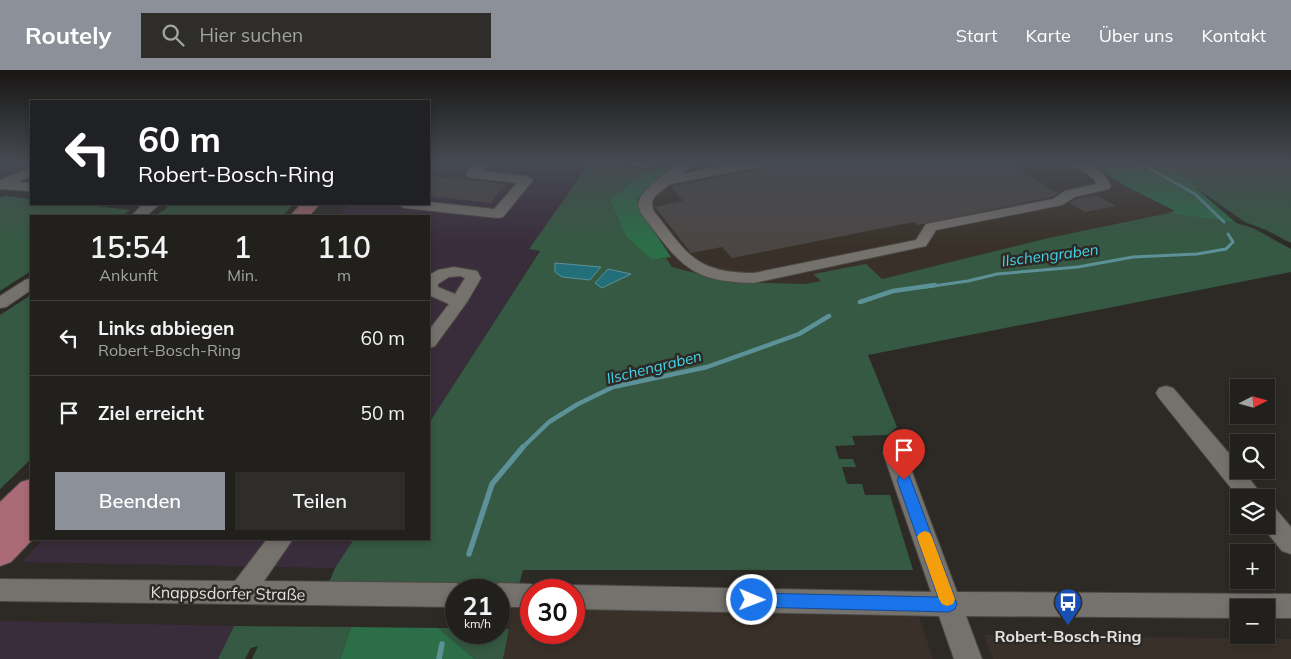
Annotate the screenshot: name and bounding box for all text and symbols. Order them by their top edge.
search box [141,13,491,58]
text: Routely [25,20,111,50]
icon: search [159,21,187,49]
text: Hier suchen [199,23,303,47]
text: Start [956,24,997,47]
text: Karte [1025,24,1071,47]
text: Über uns [1099,24,1174,47]
text: Kontakt [1202,24,1266,47]
text: 60 m [138,117,221,161]
icon: left [55,120,120,185]
text: Robert-Bosch-Ring [138,160,334,188]
text: 15:54 [89,228,168,266]
text: 1 [234,228,252,266]
text: 110 [317,228,371,266]
water label: Ilschengraben [1000,240,1100,270]
text: Ankunft [99,265,158,285]
text: Min. [227,265,258,285]
text: m [337,265,351,285]
text: Links abbiegen [98,316,235,340]
icon: left [55,324,83,352]
text: 60 m [361,326,405,350]
text: Robert-Bosch-Ring [98,340,241,360]
water label: Ilschengraben [604,346,704,388]
north arrow [1230,379,1275,424]
map controls [1230,379,1275,644]
icon: arrive [55,399,83,427]
text: Ziel erreicht [98,401,204,425]
text: 50 m [361,401,405,425]
pin [883,429,925,480]
button: search [1230,434,1275,479]
icon: arrive [890,436,918,464]
button: Beenden [55,472,225,530]
button: Teilen [235,472,405,530]
button: layers [1230,489,1275,534]
button: + [1230,544,1275,589]
position arrow [725,573,777,625]
speed limit sign: 30 [520,579,585,644]
street label: Knappsdorfer Straße [150,582,306,604]
bus stop icon: Robert-Bosch-Ring [1053,587,1083,626]
text: 21 [462,590,493,621]
button: − [1230,599,1275,644]
text: km/h [464,616,491,631]
place label: Robert-Bosch-Ring [994,626,1142,646]

